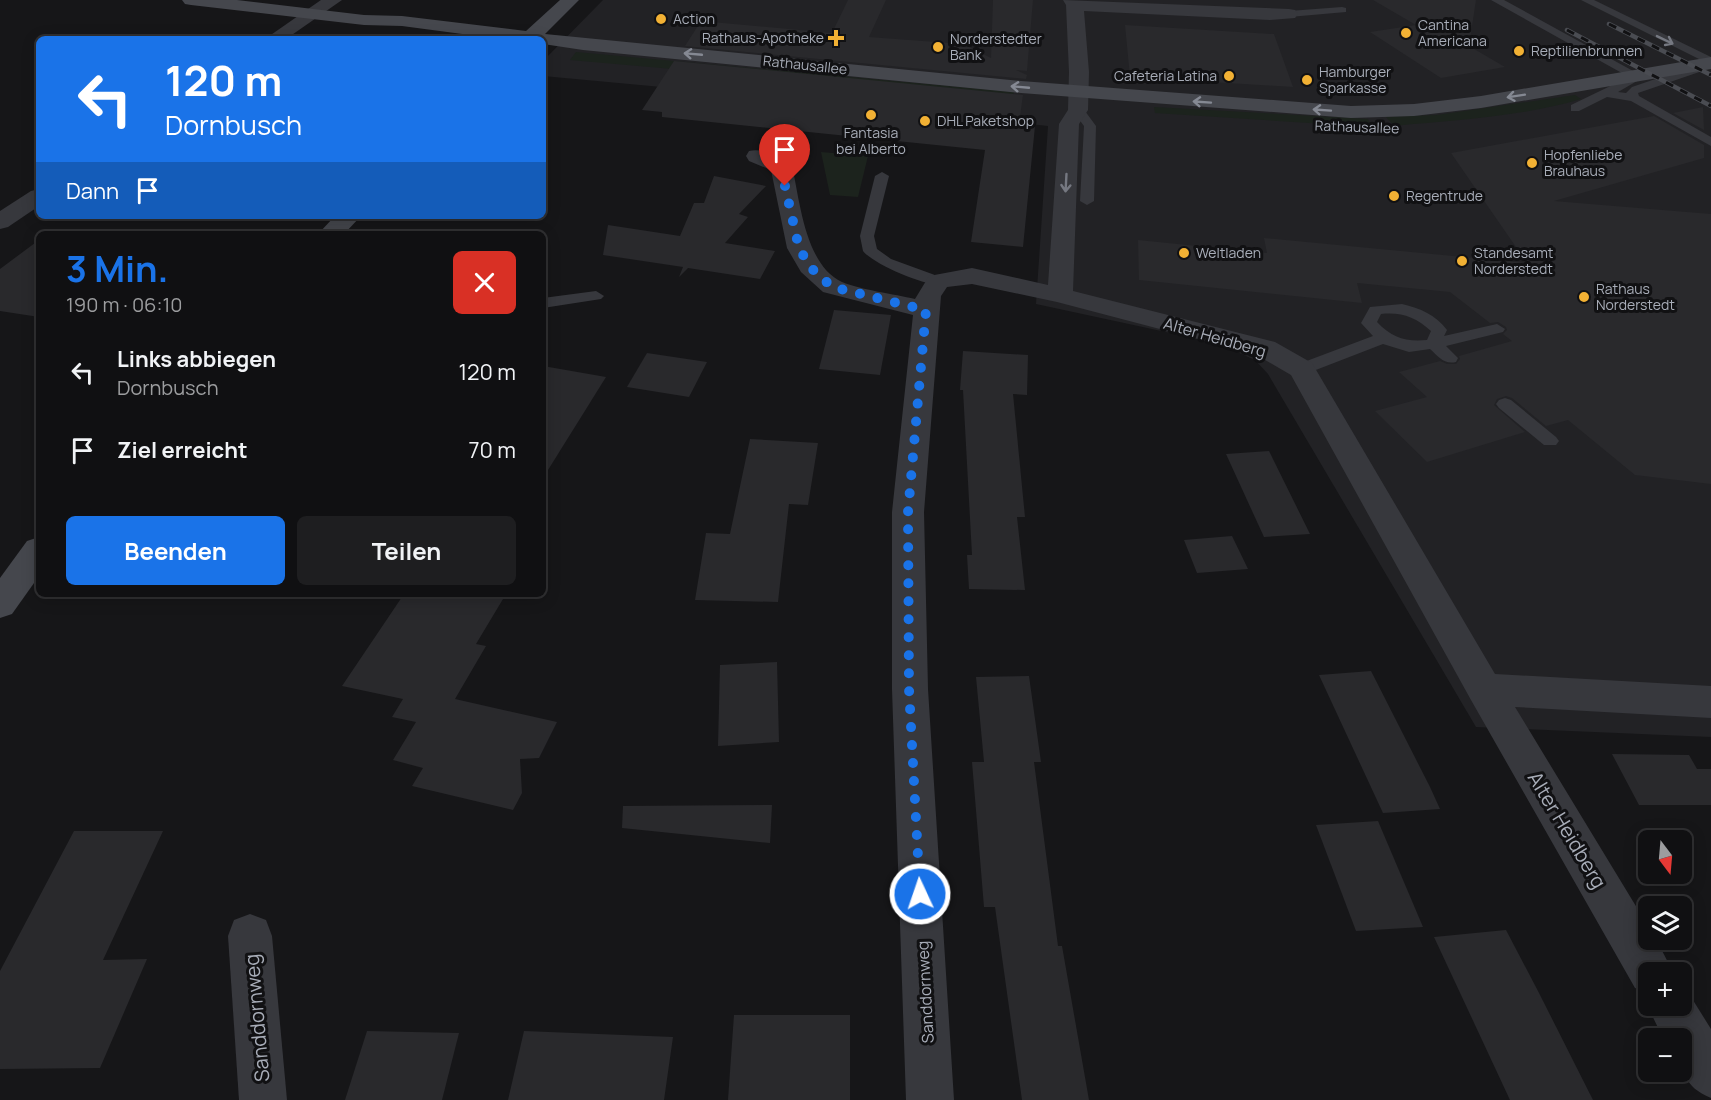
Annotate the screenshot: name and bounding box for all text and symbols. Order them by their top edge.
place label: Action [673,9,715,28]
marker: Action [654,12,668,26]
place label: Cantina Americana [1418,15,1487,50]
marker: Cantina Americana [1399,26,1413,40]
place label: Rathaus-Apotheke [702,28,824,47]
place label: Norderstedter Bank [950,29,1042,64]
marker: Rathaus-Apotheke [829,31,843,45]
one-way arrow [1655,34,1673,46]
marker: Norderstedter Bank [931,40,945,54]
place label: Reptilienbrunnen [1531,41,1642,60]
marker: Reptilienbrunnen [1512,44,1526,58]
one-way arrow [683,48,703,59]
text: 120 m [165,51,282,109]
street label: Rathausallee [762,51,848,78]
icon: left [66,60,144,138]
place label: Hamburger Sparkasse [1319,62,1391,97]
place label: Cafeteria Latina [1114,66,1217,85]
marker: Cafeteria Latina [1222,69,1236,83]
marker: Hamburger Sparkasse [1300,73,1314,87]
one-way arrow [1011,81,1031,92]
one-way arrow [1506,91,1526,102]
one-way arrow [1192,96,1212,107]
one-way arrow [1312,104,1332,115]
text: Dornbusch [165,106,302,143]
marker: Fantasia bei Alberto [864,108,878,122]
place label: DHL Paketshop [937,111,1034,130]
marker: DHL Paketshop [918,114,932,128]
street label: Rathausallee [1314,116,1400,137]
place label: Fantasia bei Alberto [836,123,906,158]
pin [759,124,810,186]
icon: arrive [768,133,801,166]
place label: Hopfenliebe Brauhaus [1544,145,1622,180]
marker: Hopfenliebe Brauhaus [1525,156,1539,170]
one-way arrow [1060,172,1071,192]
icon: arrive [131,174,164,207]
text: Dann [66,176,119,206]
place label: Regentrude [1406,186,1483,205]
marker: Regentrude [1387,189,1401,203]
place label: Weltladen [1196,243,1261,262]
place label: Standesamt Norderstedt [1474,243,1554,278]
text: 3 Min. [66,244,168,293]
marker: Weltladen [1177,246,1191,260]
button: close [453,251,516,314]
marker: Standesamt Norderstedt [1455,254,1469,268]
place label: Rathaus Norderstedt [1596,279,1675,314]
marker: Rathaus Norderstedt [1577,290,1591,304]
text: 190 m · 06:10 [66,291,183,318]
street label: Alter Heidberg [1161,312,1269,362]
text: Links abbiegen [117,344,276,374]
icon: left [66,356,99,389]
text: 120 m [458,357,516,387]
text: Dornbusch [117,374,219,401]
icon: arrive [66,434,99,467]
text: Ziel erreicht [117,435,248,465]
text: 70 m [468,435,516,465]
button: Beenden [66,516,285,585]
button: Teilen [297,516,516,585]
street label: Alter Heidberg [1522,766,1613,893]
north arrow [1638,830,1692,884]
map controls [1638,830,1692,1082]
position arrow [888,862,952,926]
button: layers [1638,896,1692,950]
street label: Sanddornweg [911,940,939,1044]
street label: Sanddornweg [237,953,276,1083]
button: + [1638,962,1692,1016]
button: − [1638,1028,1692,1082]

